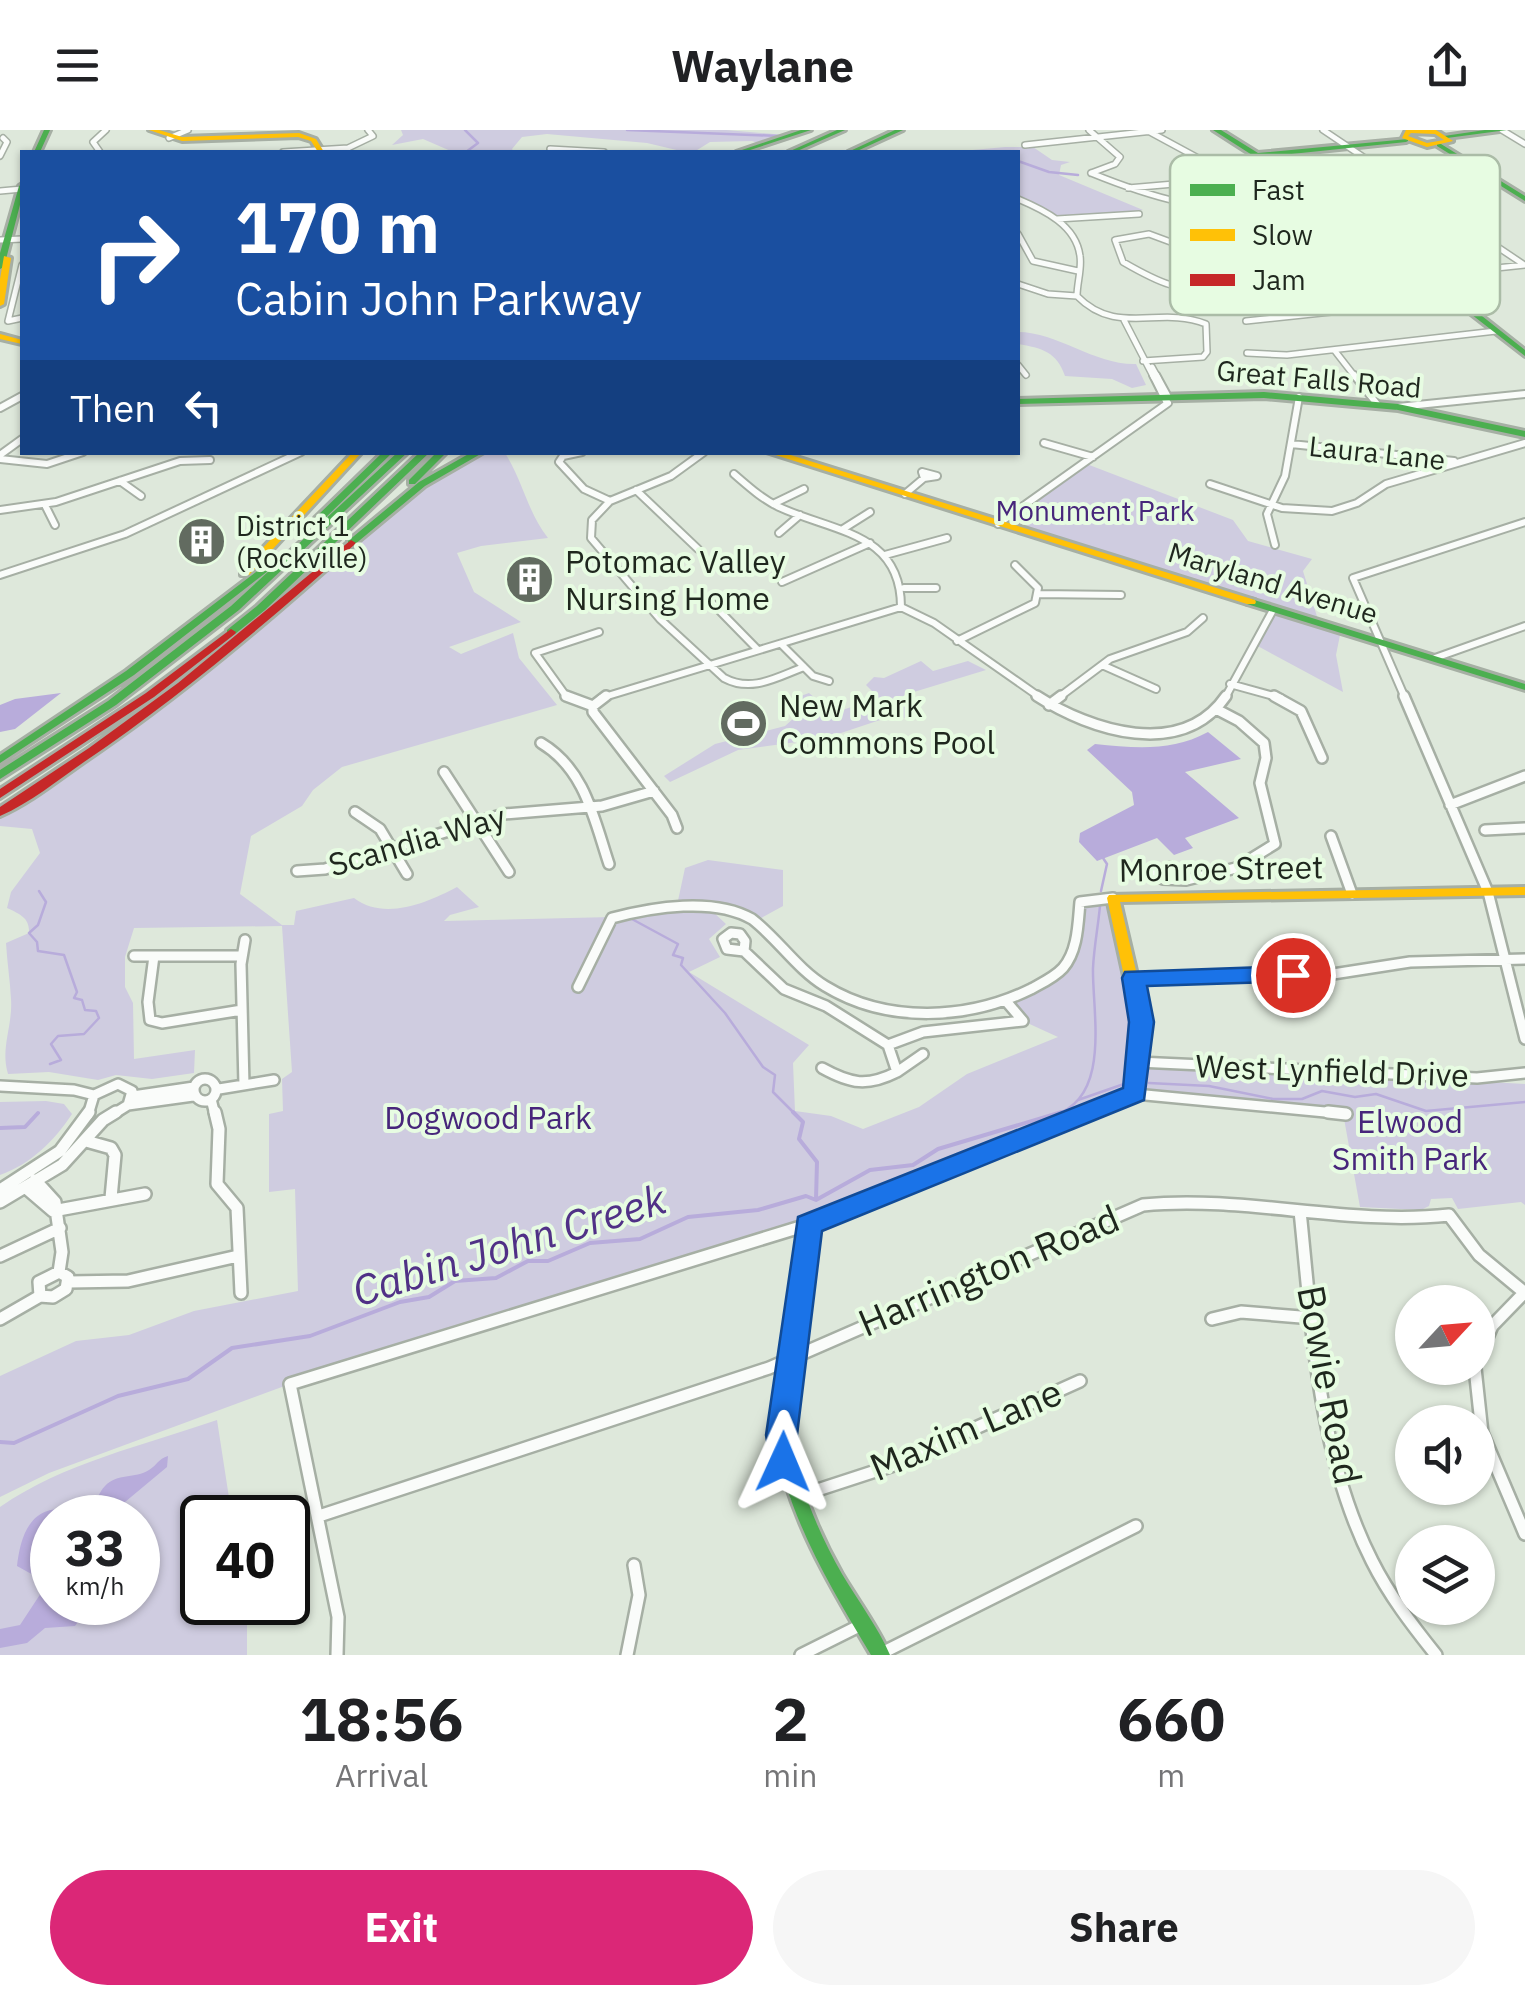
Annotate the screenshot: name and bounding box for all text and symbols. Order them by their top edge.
text: Waylane [671,36,854,94]
icon: menu [50,38,105,93]
icon: share [1420,38,1475,93]
legend [1170,155,1500,315]
text: Fast [1252,171,1305,208]
text: 170 m [235,181,440,272]
icon: right [70,190,200,320]
text: Slow [1252,216,1313,253]
text: Jam [1252,261,1306,298]
text: Cabin John Parkway [235,269,642,327]
street label: Great Falls Road [1215,351,1423,406]
icon: left [176,380,231,435]
text: Then [70,383,156,432]
street label: Laura Lane [1307,427,1447,478]
park label: Monument Park [995,492,1195,529]
place label: District 1 (Rockville) [236,507,368,576]
building icon: District 1 (Rockville) [175,516,227,568]
street label: Maryland Avenue [1164,533,1382,632]
place label: Potomac Valley Nursing Home [565,540,786,619]
building icon: Potomac Valley Nursing Home [504,554,556,606]
place label: New Mark Commons Pool [779,684,995,763]
sports icon: New Mark Commons Pool [718,698,770,750]
street label: Scandia Way [323,795,510,885]
street label: Monroe Street [1118,845,1324,891]
pin [1251,933,1336,1018]
icon: arrive [1266,948,1321,1003]
street label: West Lynfield Drive [1195,1044,1469,1096]
park label: Dogwood Park [384,1096,592,1138]
park label: Elwood Smith Park [1332,1100,1488,1179]
water label: Cabin John Creek [346,1170,673,1318]
street label: Harrington Road [851,1193,1126,1347]
street label: Bowie Road [1287,1281,1374,1488]
north arrow [1395,1285,1495,1385]
map controls [1395,1285,1495,1625]
street label: Maxim Lane [862,1366,1069,1491]
button: sound [1395,1405,1495,1505]
position arrow [731,1410,835,1514]
speed limit sign: 40 [180,1495,310,1625]
text: 33 [65,1515,125,1580]
button: layers [1395,1525,1495,1625]
text: km/h [66,1569,124,1602]
text: 18:56 [300,1679,464,1758]
text: 2 [772,1679,808,1758]
text: 660 [1117,1679,1225,1758]
text: Arrival [335,1754,428,1796]
text: min [763,1754,817,1796]
text: m [1157,1754,1185,1796]
button: Exit [50,1870,753,1985]
button: Share [773,1870,1475,1985]

